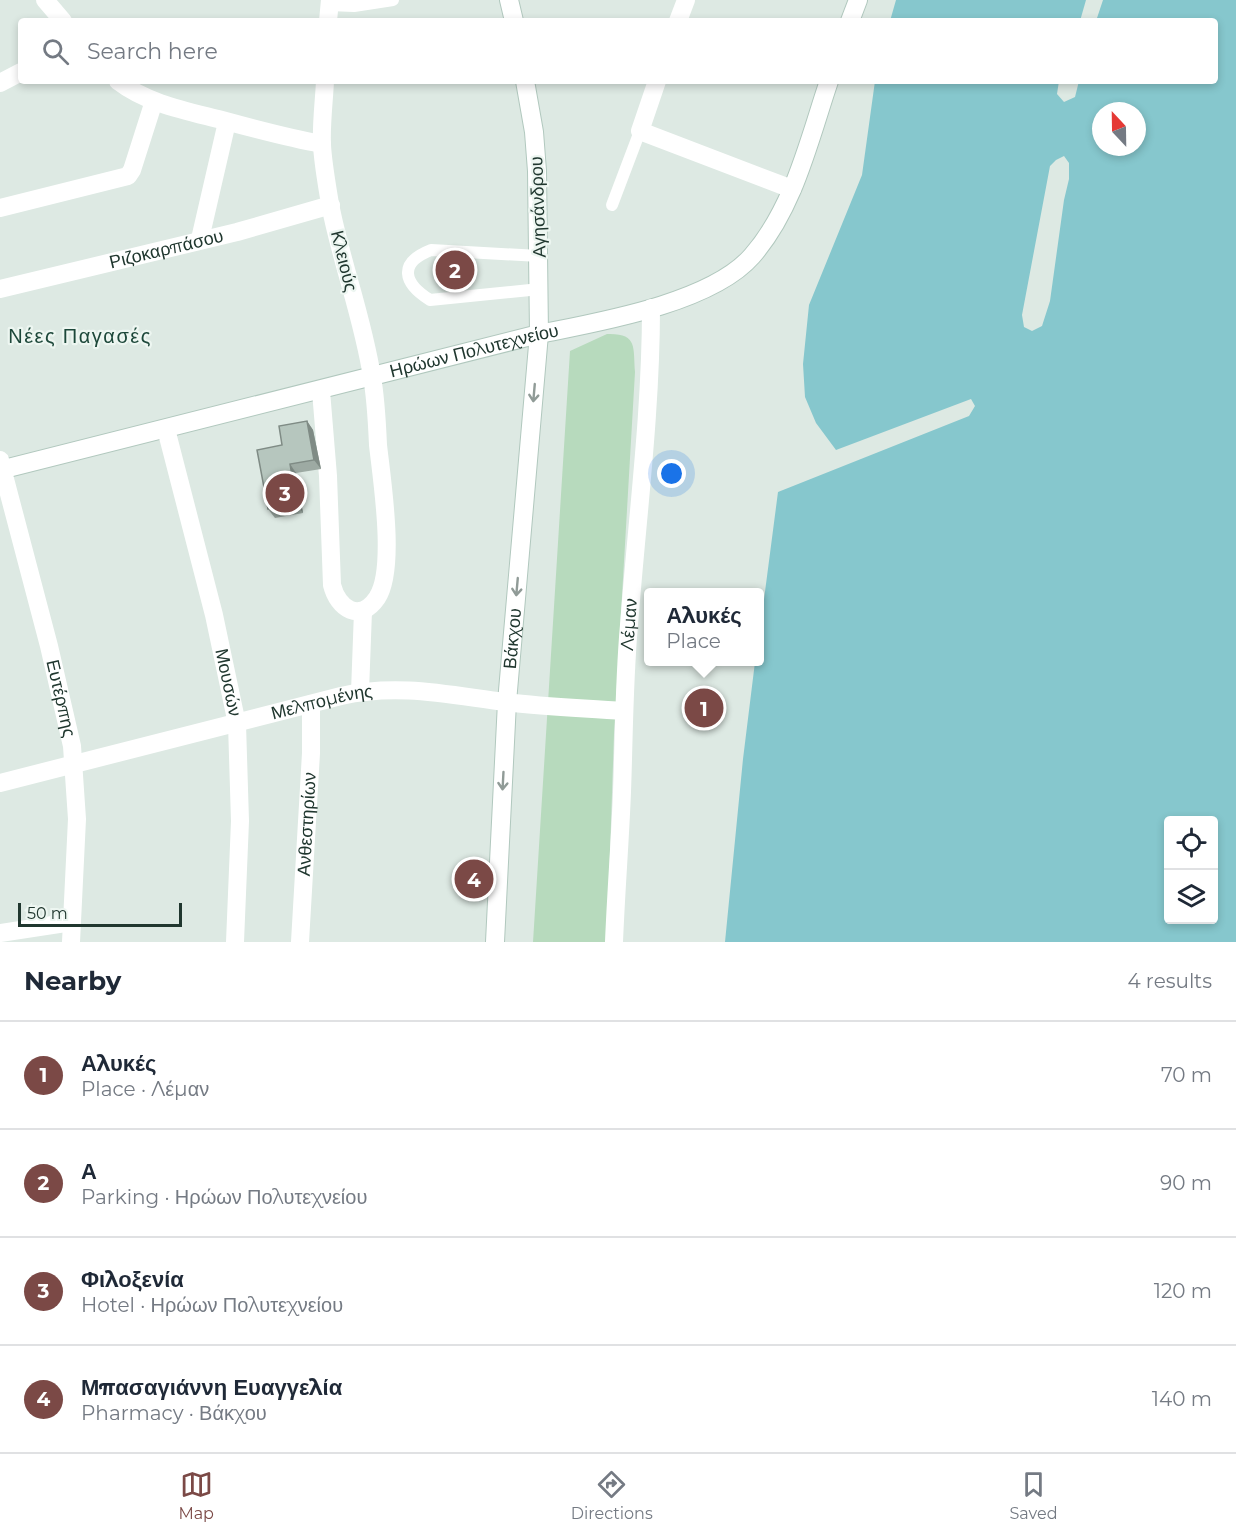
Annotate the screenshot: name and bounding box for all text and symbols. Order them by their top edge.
search box [18,18,1218,84]
icon: search [39,35,72,68]
text: Search here [87,38,218,65]
north arrow [1092,102,1146,156]
street label: Αγησάνδρου [525,156,551,258]
street label: Ριζοκαρπάσου [107,225,226,273]
street label: Κλειούς [326,228,362,294]
pin: 2 [436,248,474,292]
street label: Ηρώων Πολυτεχνείου [387,319,560,382]
district label: Νέες Παγασές [8,324,152,348]
one-way arrow [528,382,539,402]
your location [657,459,686,488]
pin: 3 [266,470,304,516]
one-way arrow [511,576,522,596]
popup [644,588,764,666]
street label: Λέμαν [616,597,642,651]
text: Αλυκές [666,602,742,629]
street label: Βάκχου [499,607,526,670]
text: Place [666,629,721,653]
street label: Μουσών [210,646,246,718]
street label: Ευτέρπης [41,657,81,740]
street label: Μελπομένης [269,680,374,724]
pin: 1 [684,686,724,730]
street label: Ανθεστηρίων [293,771,321,877]
one-way arrow [497,771,508,791]
map controls [1164,816,1218,924]
button: locate [1164,816,1218,870]
pin: 4 [454,856,494,902]
button: layers [1164,870,1218,924]
scale bar [18,900,182,928]
text: 50 m [27,904,68,923]
text: Nearby [24,965,121,997]
text: 4 results [1127,969,1212,993]
text: Αλυκές [81,1050,156,1077]
text: 1 [40,1063,47,1087]
text: 70 m [1161,1063,1212,1087]
text: Place · Λέμαν [81,1077,209,1101]
text: Α [81,1158,97,1185]
text: 2 [38,1171,49,1195]
text: 90 m [1160,1171,1212,1195]
text: Parking · Ηρώων Πολυτεχνείου [81,1185,367,1209]
text: Φιλοξενία [81,1266,184,1293]
text: 3 [38,1279,49,1303]
text: 120 m [1154,1279,1212,1303]
text: Hotel · Ηρώων Πολυτεχνείου [81,1293,343,1317]
text: Μπασαγιάννη Ευαγγελία [81,1374,342,1401]
text: 4 [37,1387,50,1411]
text: 140 m [1152,1387,1212,1411]
text: Pharmacy · Βάκχου [81,1401,267,1425]
tab: Map [178,1468,214,1523]
tab: Directions [571,1468,653,1523]
tab: Saved [1010,1468,1058,1523]

